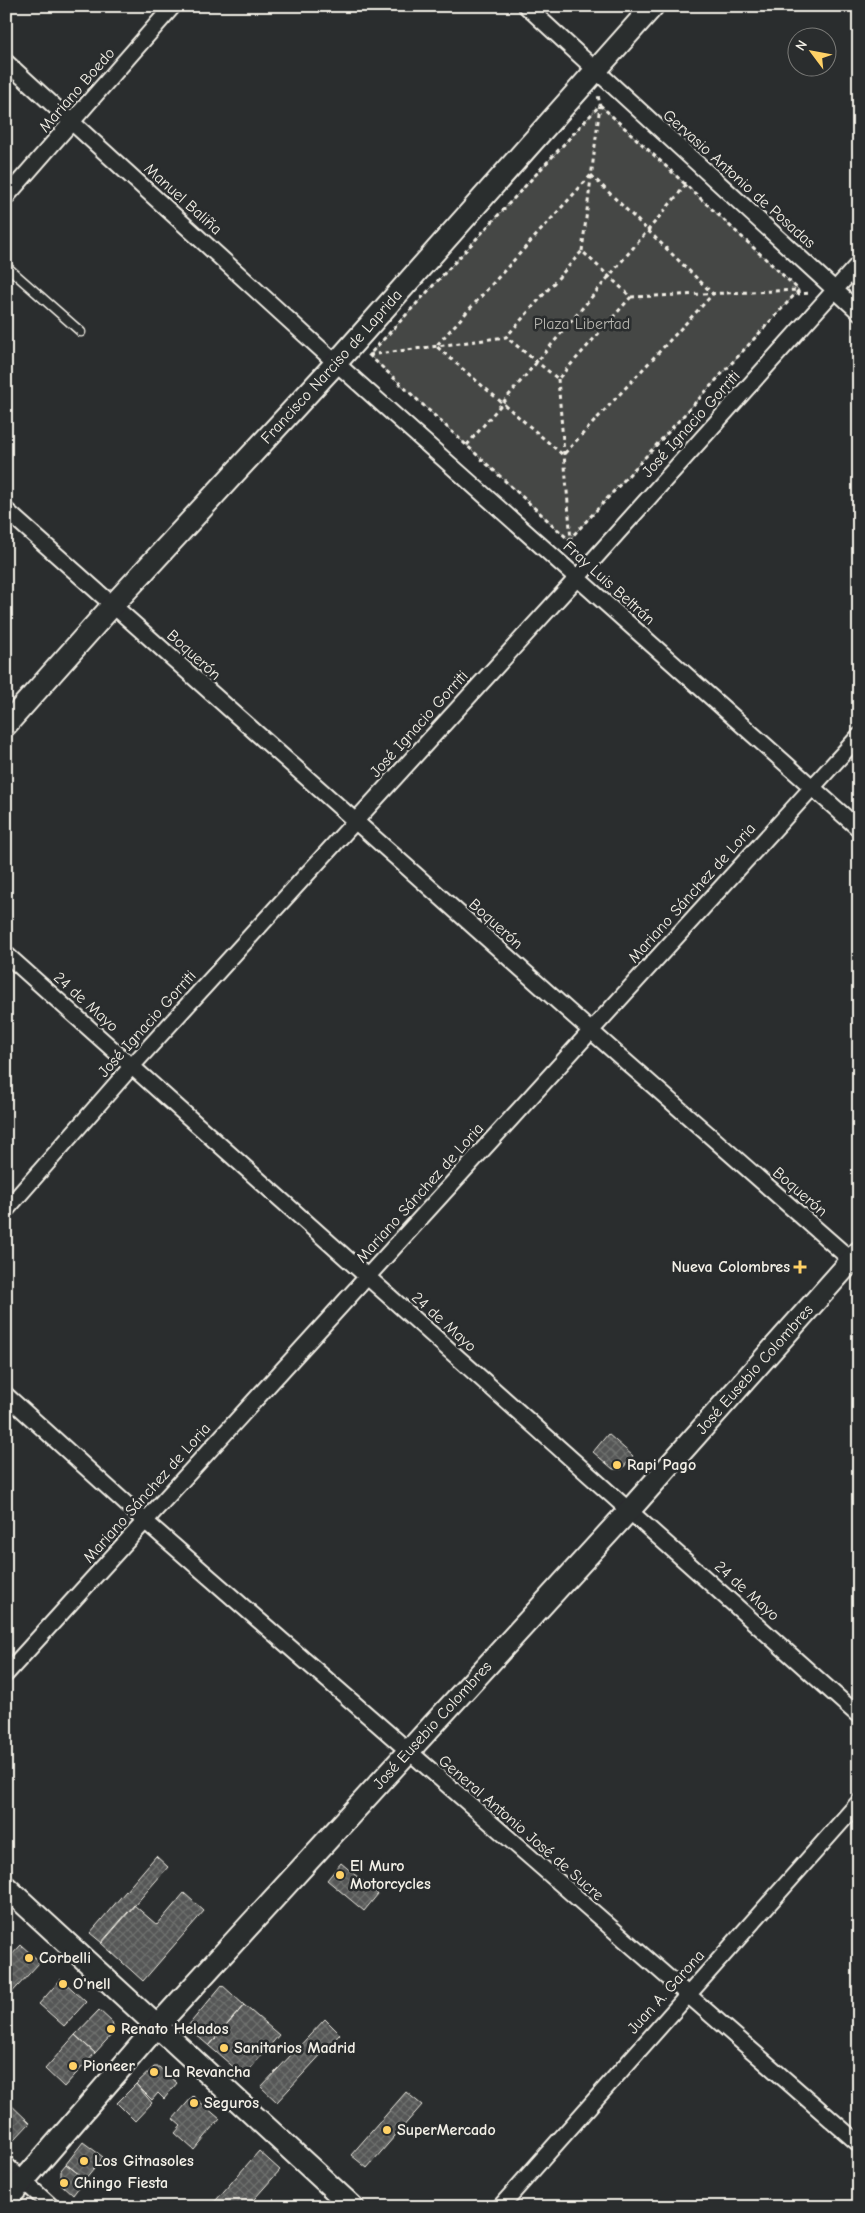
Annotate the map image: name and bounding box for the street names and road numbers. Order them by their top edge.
street label: Mariano Boedo [35,44,119,136]
street label: Gervasio Antonio de Posadas [659,106,819,252]
street label: Manuel Baliña [141,160,225,238]
street label: Francisco Narciso de Laprida [257,286,406,447]
street label: José Ignacio Gorriti [638,367,744,481]
street label: Fray Luis Beltrán [560,537,658,629]
street label: Boquerón [163,626,225,684]
street label: José Ignacio Gorriti [366,667,472,781]
street label: Mariano Sánchez de Loria [625,820,759,966]
street label: Boquerón [465,895,527,953]
street label: José Ignacio Gorriti [94,967,200,1081]
street label: 24 de Mayo [50,968,122,1036]
street label: Mariano Sánchez de Loria [353,1120,487,1266]
street label: Boquerón [769,1164,831,1220]
street label: 24 de Mayo [408,1288,480,1356]
street label: José Eusebio Colombres [692,1301,817,1438]
street label: Mariano Sánchez de Loria [80,1420,214,1566]
street label: 24 de Mayo [711,1557,783,1625]
street label: José Eusebio Colombres [369,1657,496,1793]
street label: General Antonio José de Sucre [435,1751,607,1905]
street label: Juan A. Garona [624,1946,708,2038]

